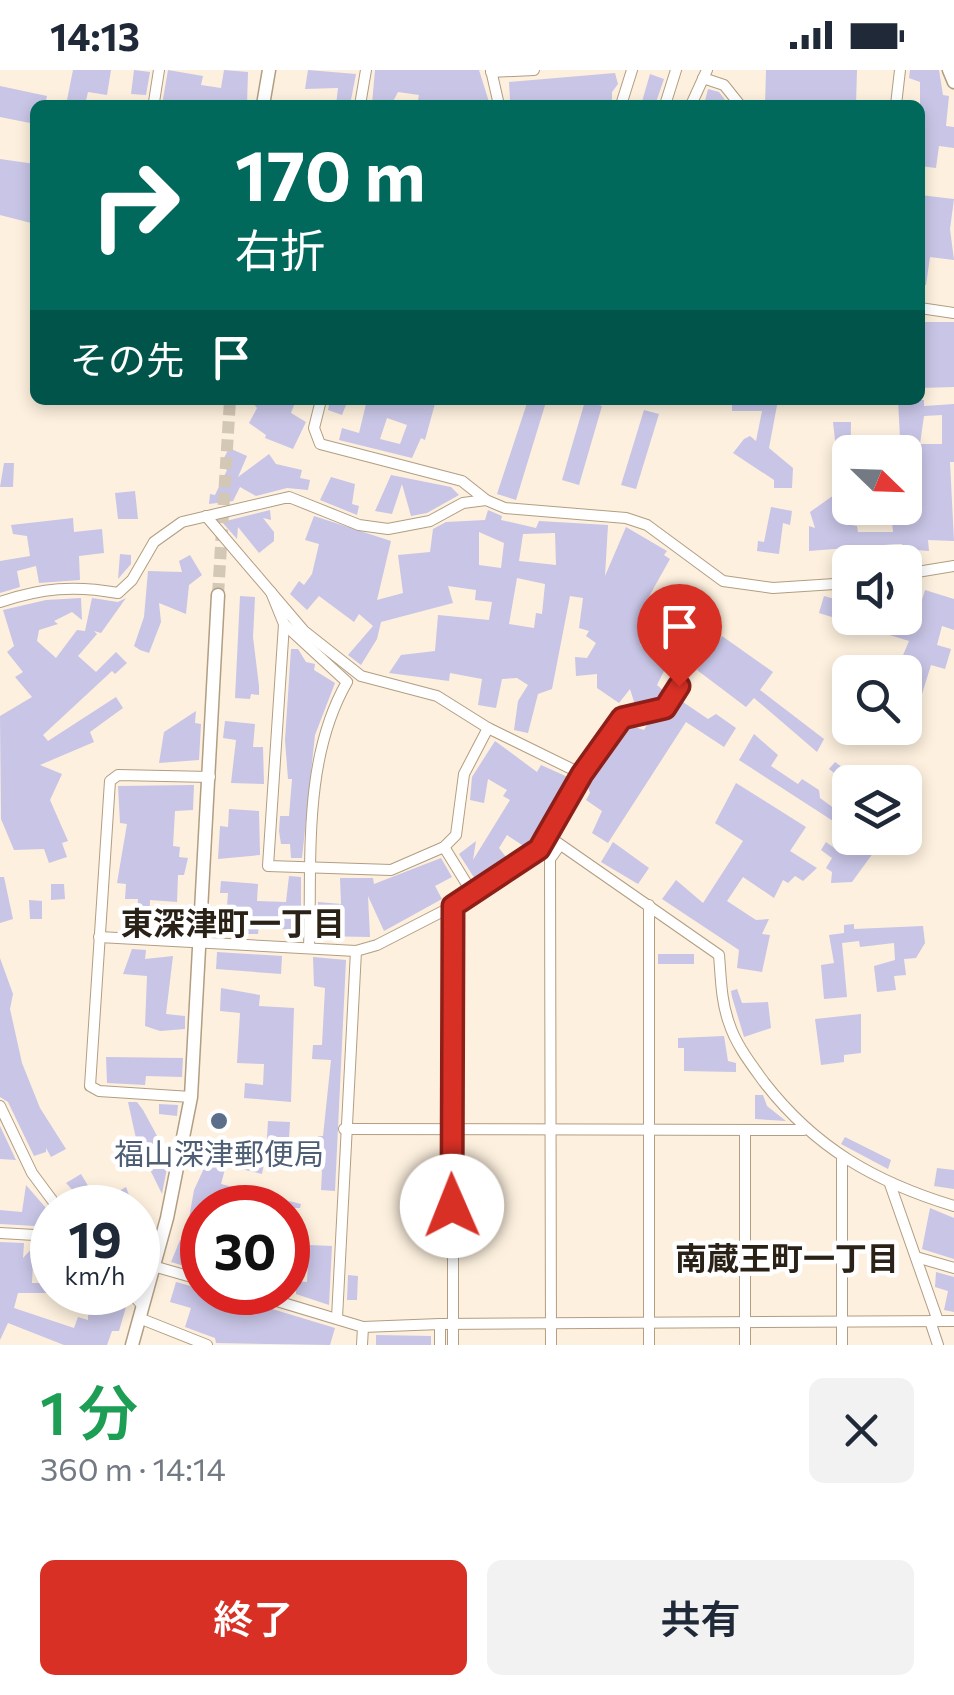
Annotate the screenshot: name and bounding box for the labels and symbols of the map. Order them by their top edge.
north arrow [832,435,922,525]
pin [637,584,722,687]
district label: 東深津町一丁目 [121,902,345,942]
marker: 福山深津郵便局 [208,1110,230,1132]
place label: 福山深津郵便局 [114,1134,324,1171]
position arrow [400,1154,504,1258]
speed limit sign: 30 [180,1185,310,1315]
district label: 南蔵王町一丁目 [675,1237,899,1277]

